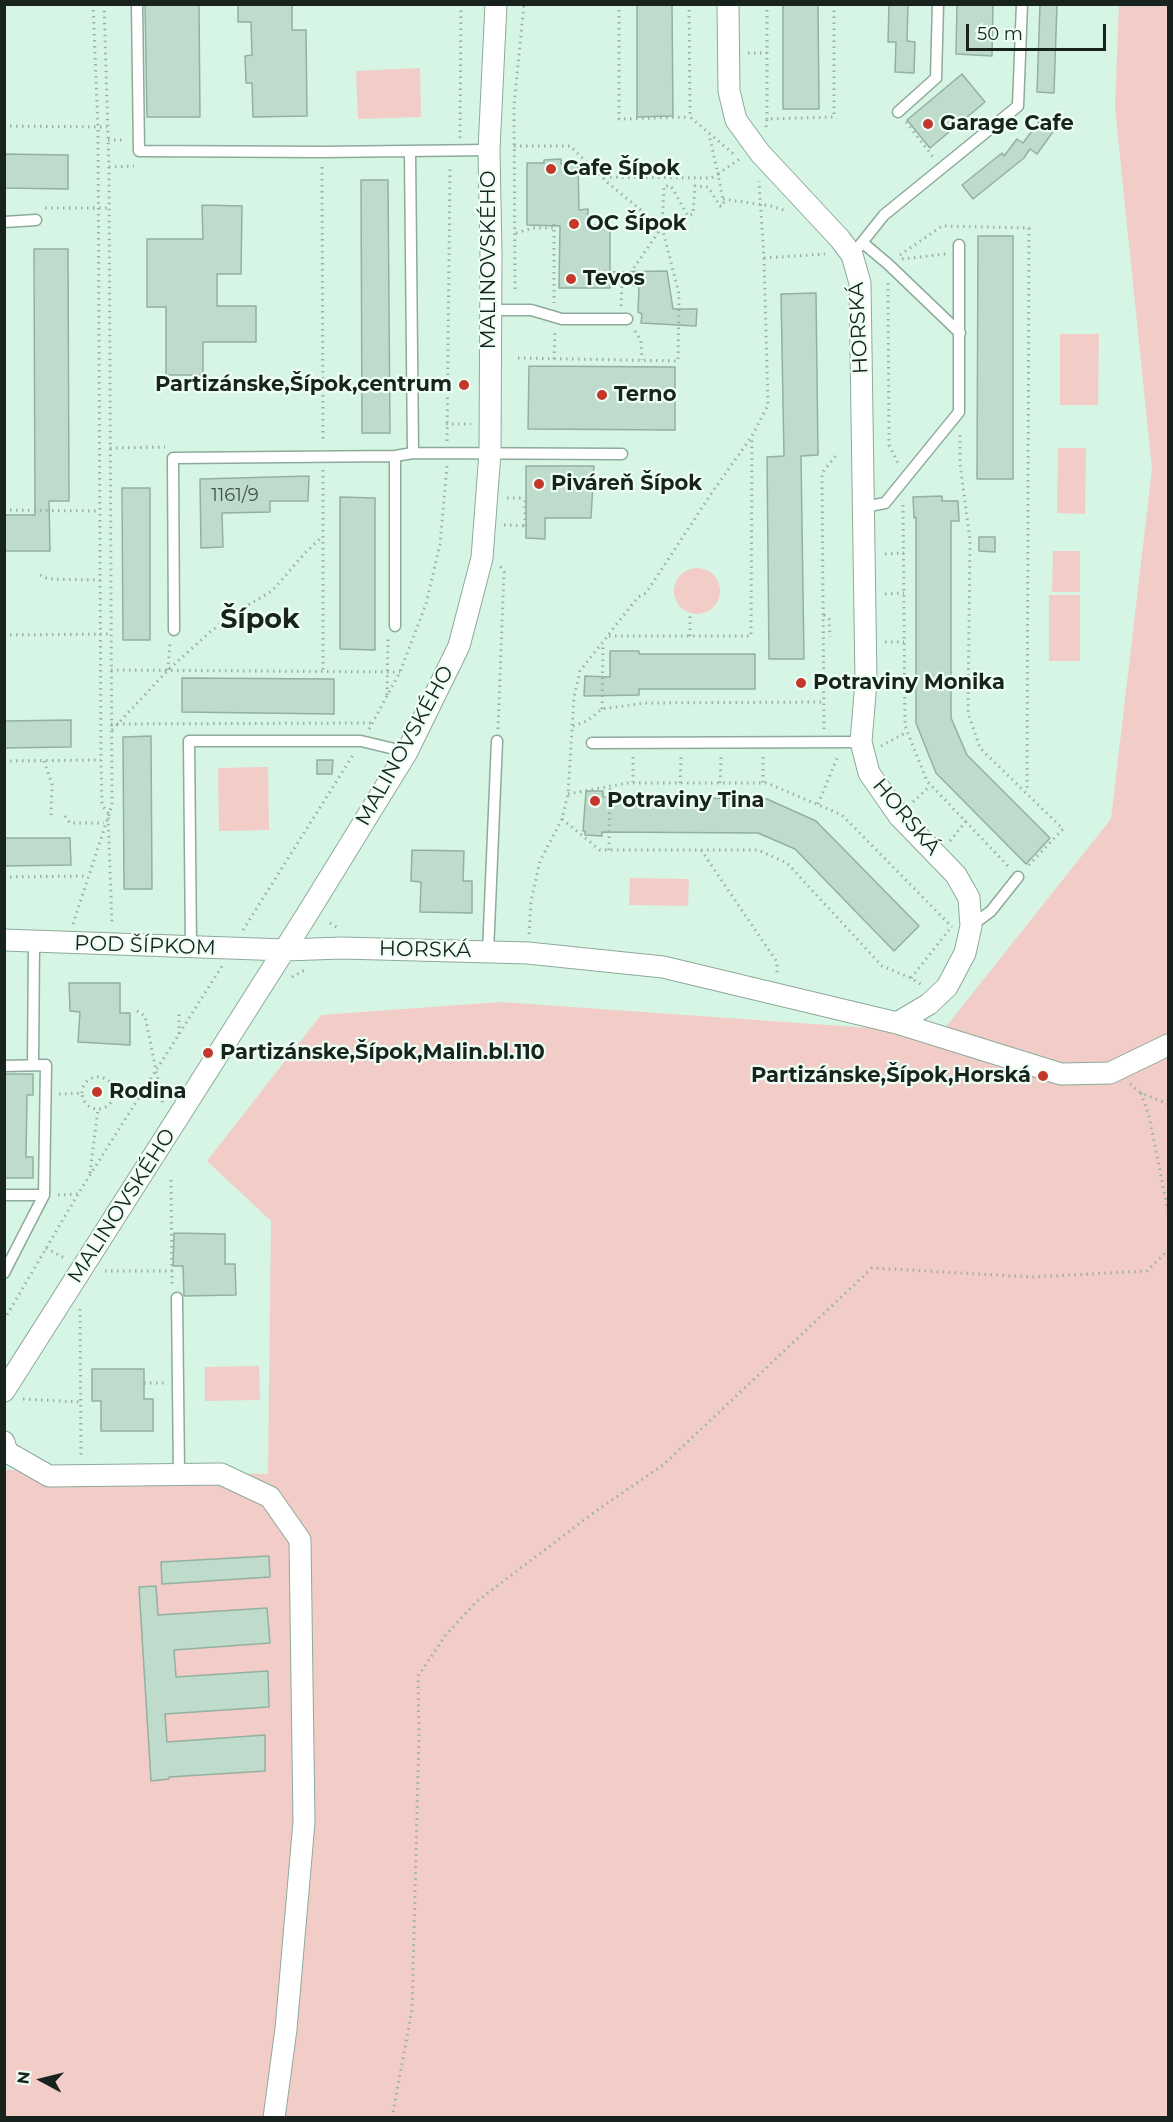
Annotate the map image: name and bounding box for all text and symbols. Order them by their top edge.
scale bar [969,12,1108,50]
text: 50 m [977,23,1023,45]
place label: Garage Cafe [940,111,1074,137]
marker: Garage Cafe [921,117,935,131]
place label: Cafe Šípok [563,156,680,182]
marker: Cafe Šípok [544,162,558,176]
street label: MALINOVSKÉHO [476,170,502,350]
place label: OC Šípok [586,211,687,237]
marker: OC Šípok [567,217,581,231]
place label: Tevos [583,266,645,292]
marker: Tevos [564,272,578,286]
street label: HORSKÁ [844,281,874,375]
place label: Partizánske,Šípok,centrum [155,372,452,398]
marker: Partizánske,Šípok,centrum [457,378,471,392]
place label: Terno [614,382,676,408]
marker: Terno [595,388,609,402]
place label: Piváreň Šípok [551,471,702,497]
marker: Piváreň Šípok [532,477,546,491]
house number: 1161/9 [211,485,259,507]
district label: Šípok [220,604,300,636]
street label: MALINOVSKÉHO [351,662,459,830]
place label: Potraviny Monika [813,670,1005,696]
marker: Potraviny Monika [794,676,808,690]
street label: HORSKÁ [867,774,945,860]
place label: Potraviny Tina [607,788,764,814]
marker: Potraviny Tina [588,794,602,808]
street label: POD ŠÍPKOM [74,931,216,961]
street label: HORSKÁ [379,937,471,963]
place label: Partizánske,Šípok,Malin.bl.110 [220,1040,545,1066]
marker: Partizánske,Šípok,Malin.bl.110 [201,1046,215,1060]
place label: Partizánske,Šípok,Horská [751,1063,1031,1089]
marker: Partizánske,Šípok,Horská [1036,1069,1050,1083]
place label: Rodina [109,1079,187,1105]
marker: Rodina [90,1085,104,1099]
street label: MALINOVSKÉHO [63,1124,181,1288]
north arrow [12,2050,72,2110]
text: N [13,2070,34,2085]

